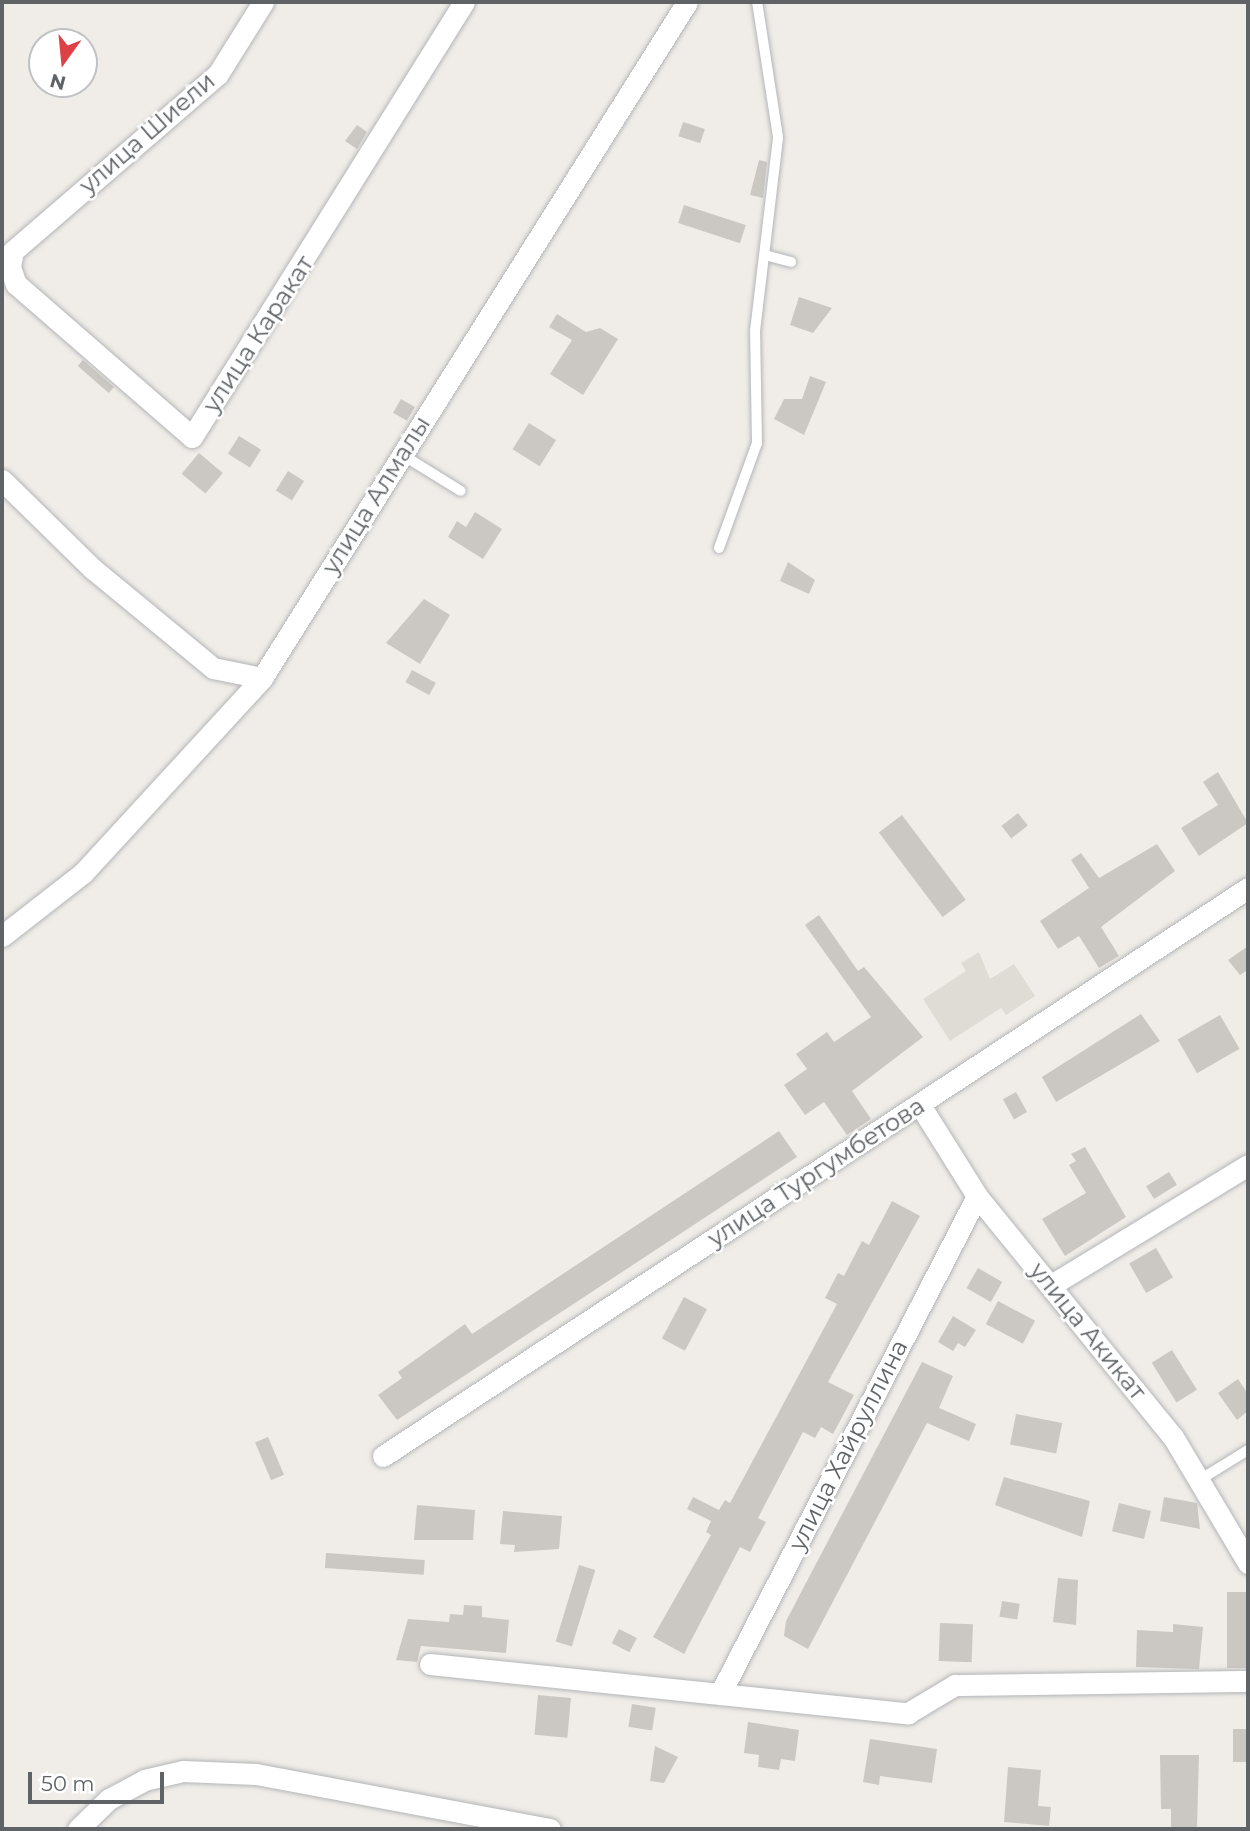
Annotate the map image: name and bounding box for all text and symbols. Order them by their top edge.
north arrow [28,28,98,98]
street label: улица Шиели [73,66,221,200]
text: N [48,69,68,95]
street label: улица Каракат [197,250,319,418]
street label: улица Алмалы [316,411,436,579]
street label: улица Тургумбетова [702,1091,930,1253]
street label: улица Акикат [1024,1256,1152,1406]
street label: улица Хайруллина [782,1335,914,1555]
scale bar [32,1758,168,1802]
text: 50 m [41,1771,95,1796]

